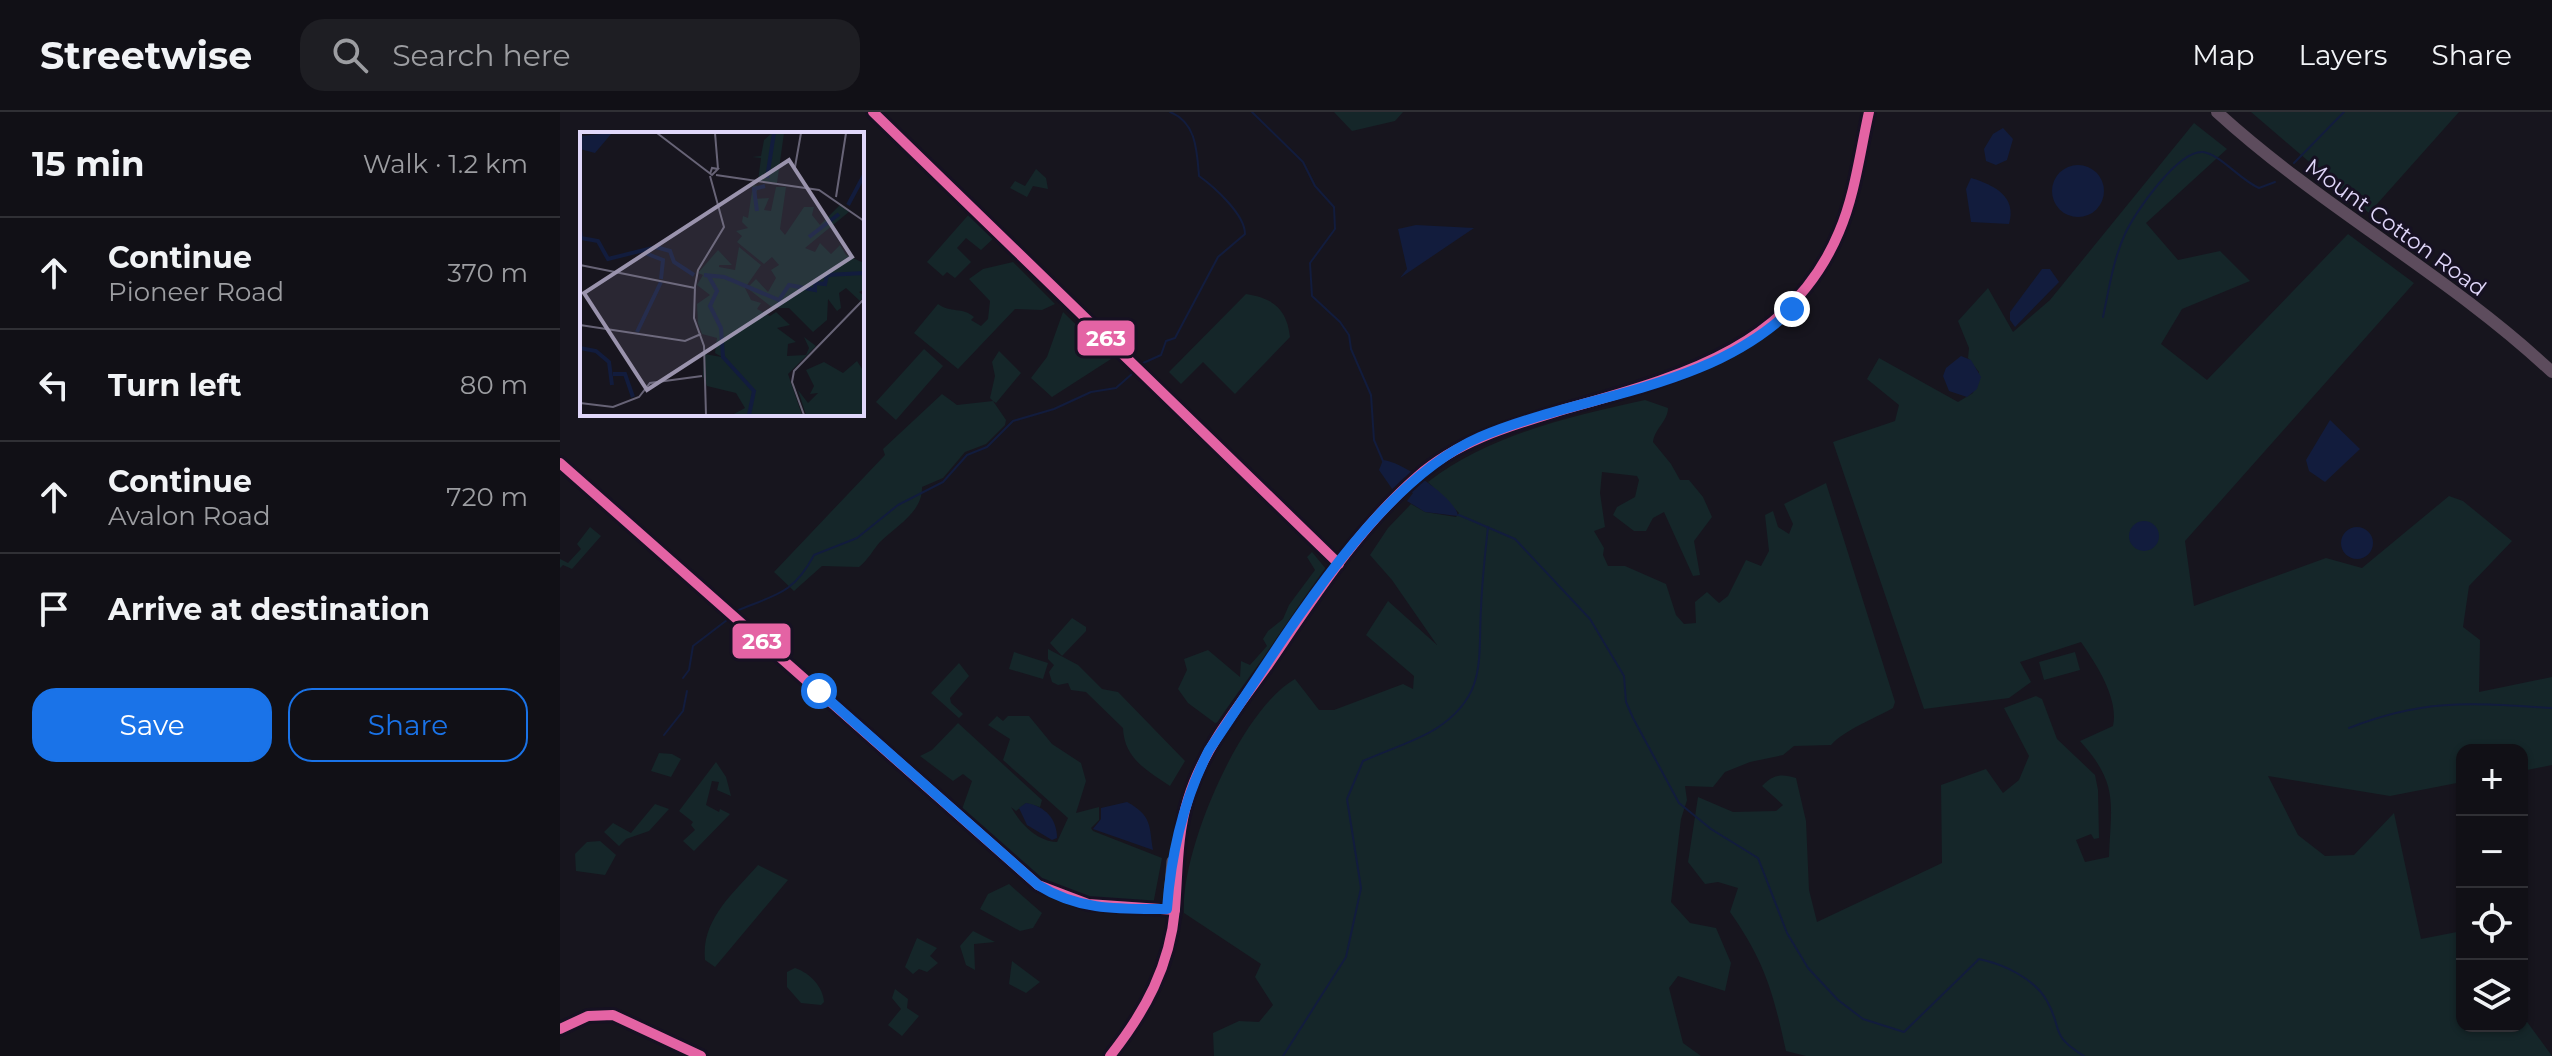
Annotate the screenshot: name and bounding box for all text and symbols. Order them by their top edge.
search box [300,19,860,91]
text: Streetwise [40,32,252,79]
icon: search [328,33,372,77]
text: Search here [392,37,571,74]
text: Map [2192,38,2255,72]
text: Layers [2299,38,2388,72]
text: Share [2432,38,2512,72]
inset map [580,132,864,416]
text: 15 min [32,143,145,185]
text: Walk · 1.2 km [363,148,528,180]
street label: Mount Cotton Road [2300,153,2491,302]
text: Continue [108,239,252,276]
icon: ahead [32,251,76,295]
text: 370 m [447,257,528,289]
text: Pioneer Road [108,276,284,308]
route end [1774,291,1810,327]
line badge: 263 [1076,319,1136,357]
text: 263 [1086,325,1126,352]
icon: left [32,363,76,407]
text: Turn left [108,367,241,404]
text: 80 m [460,369,528,401]
text: Continue [108,463,252,500]
icon: ahead [32,475,76,519]
text: 720 m [446,481,528,513]
text: Avalon Road [108,500,271,532]
icon: arrive [32,587,76,631]
text: Arrive at destination [108,591,430,628]
line badge: 263 [731,622,792,660]
text: 263 [742,628,782,655]
route start [801,673,837,709]
button: Save [32,688,272,762]
button: Share [288,688,528,762]
map controls [2456,744,2528,1032]
button: + [2456,744,2528,816]
button: − [2456,816,2528,888]
button: locate [2456,888,2528,960]
button: layers [2456,960,2528,1032]

